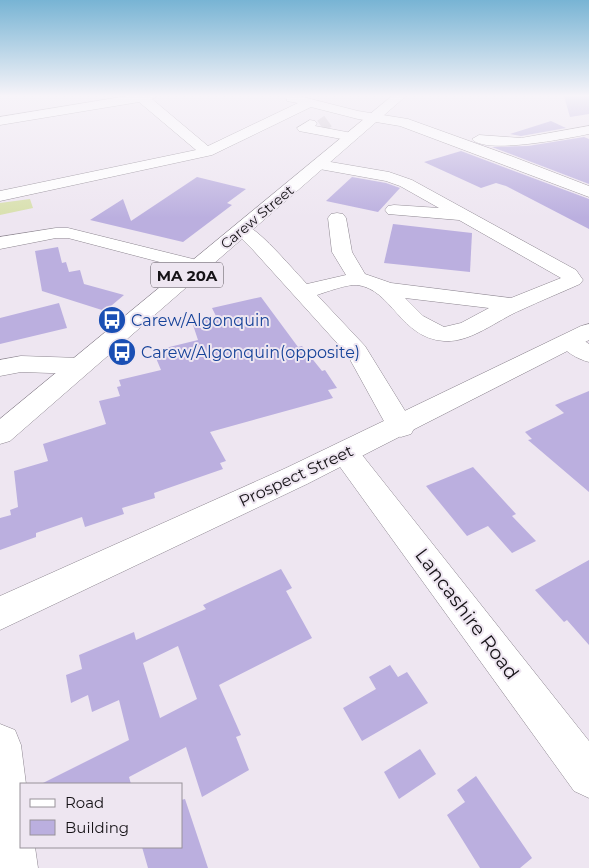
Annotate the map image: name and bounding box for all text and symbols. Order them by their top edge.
street label: Carew Street [217,181,298,253]
road number: MA 20A [151,262,223,288]
bus stop icon: Carew/Algonquin [97,305,127,335]
place label: Carew/Algonquin [131,311,270,330]
bus stop icon: Carew/Algonquin(opposite) [107,337,137,367]
place label: Carew/Algonquin(opposite) [141,343,360,362]
street label: Prospect Street [236,441,357,511]
street label: Lancashire Road [410,544,524,684]
legend [20,783,182,848]
text: Road [65,793,104,812]
text: Building [65,818,129,837]

